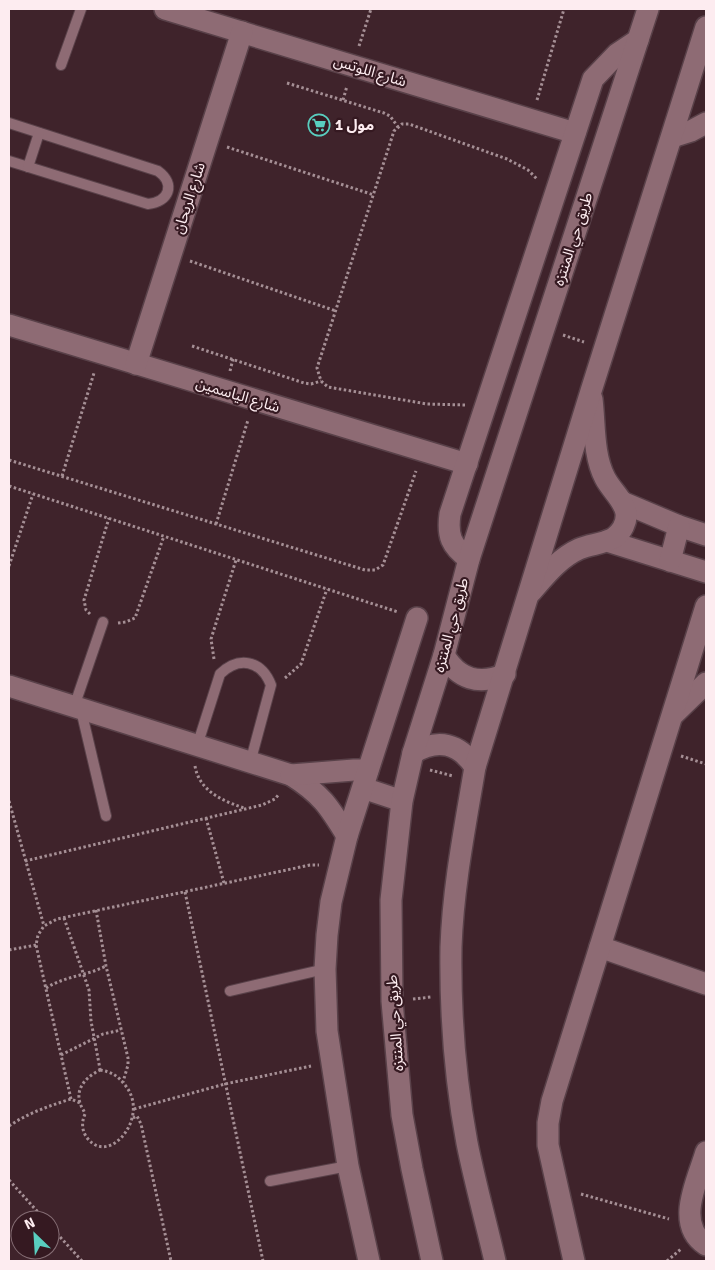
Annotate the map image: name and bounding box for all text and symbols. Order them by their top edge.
street label: شارع اللوتس [331,51,409,94]
supermarket icon: مول 1 [307,113,331,137]
place label: مول 1 [335,116,374,134]
street label: شارع الريحان [169,160,212,237]
street label: طريق حي المنتزه [549,190,599,289]
street label: شارع الياسمين [193,374,282,419]
street label: طريق حي المنتزه [430,576,475,675]
street label: طريق حي المنتزه [383,974,410,1072]
north arrow [10,1210,60,1260]
text: N [22,1214,38,1233]

